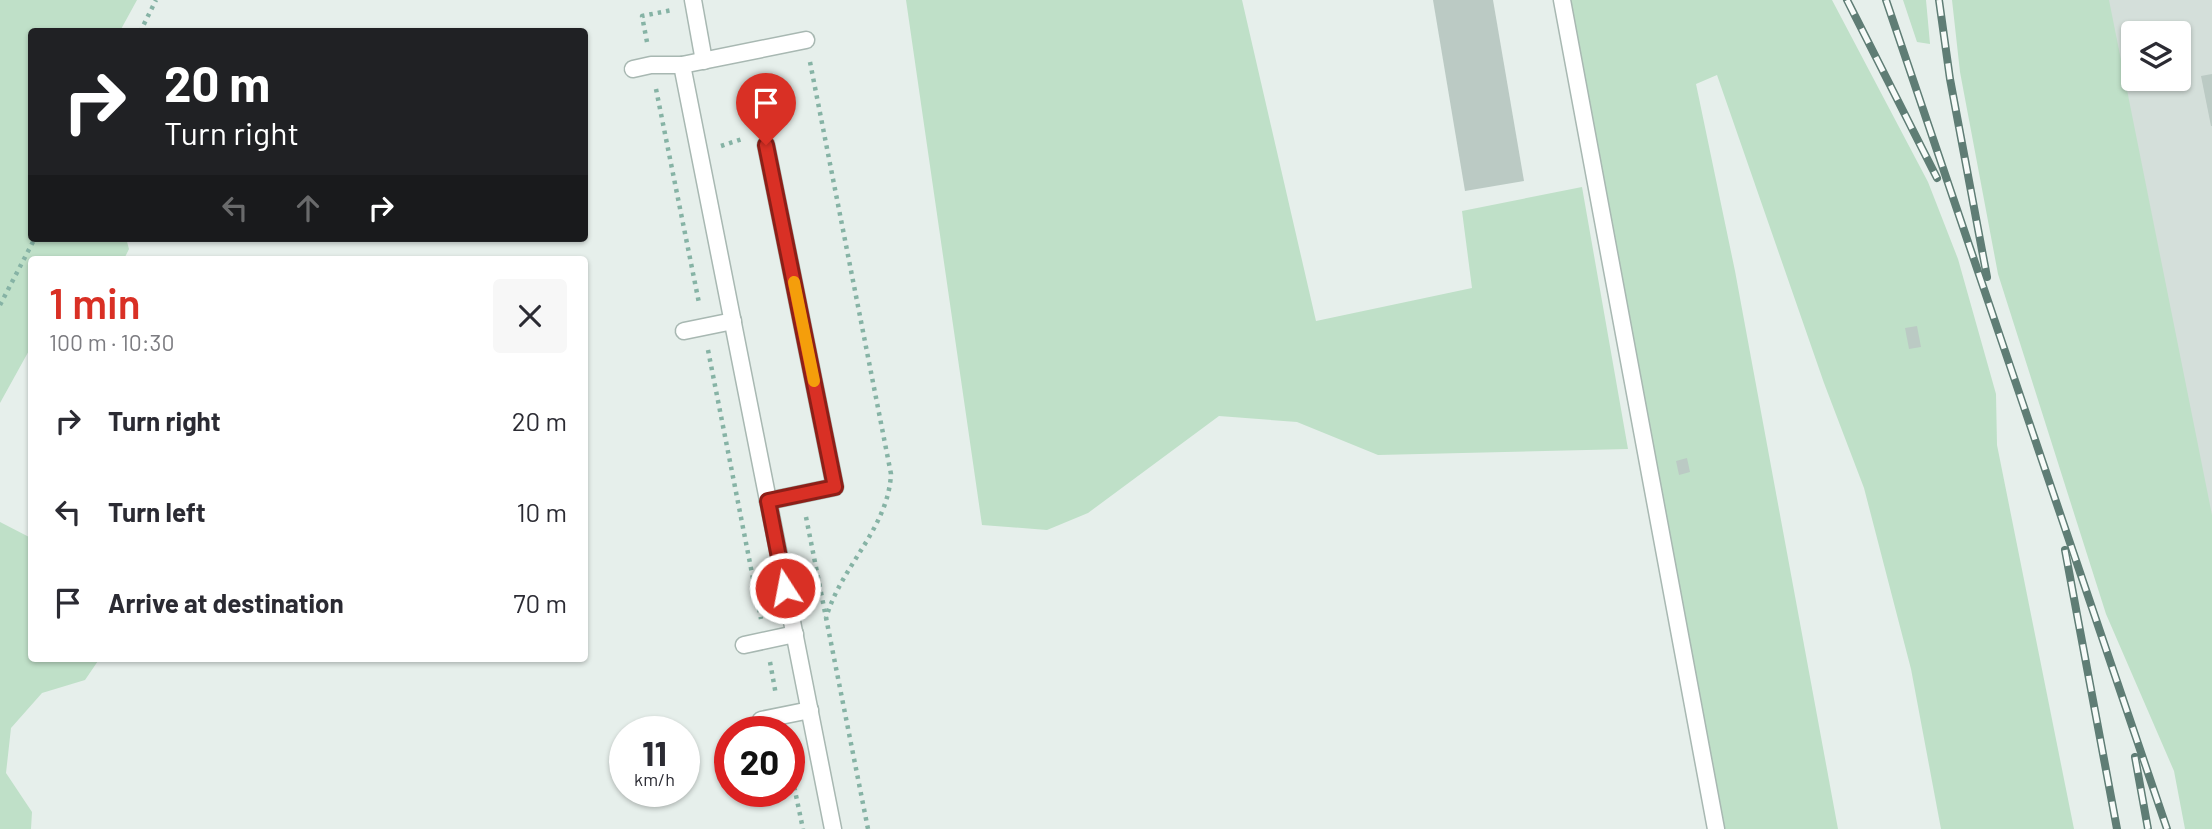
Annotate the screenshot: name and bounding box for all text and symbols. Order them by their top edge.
map controls [2121,21,2191,91]
button: layers [2121,21,2191,91]
text: 20 m [164,53,270,112]
icon: right [49,56,140,147]
pin [736,73,796,145]
icon: arrive [747,84,785,122]
text: Turn right [164,113,299,151]
icon: left [216,189,254,227]
icon: ahead [289,189,327,227]
icon: right [362,189,400,227]
text: 1 min [49,277,141,327]
button: close [493,279,567,353]
text: 100 m · 10:30 [49,328,174,356]
icon: right [49,402,87,440]
text: Turn right [108,405,221,436]
text: 20 m [512,405,567,436]
icon: left [49,493,87,531]
text: Turn left [108,496,206,527]
text: 10 m [517,496,567,527]
position arrow [748,551,822,625]
icon: arrive [49,584,87,622]
text: Arrive at destination [108,587,344,618]
text: 70 m [513,587,567,618]
speed limit sign: 20 [714,716,805,807]
text: 11 [642,731,667,773]
text: km/h [634,768,675,790]

